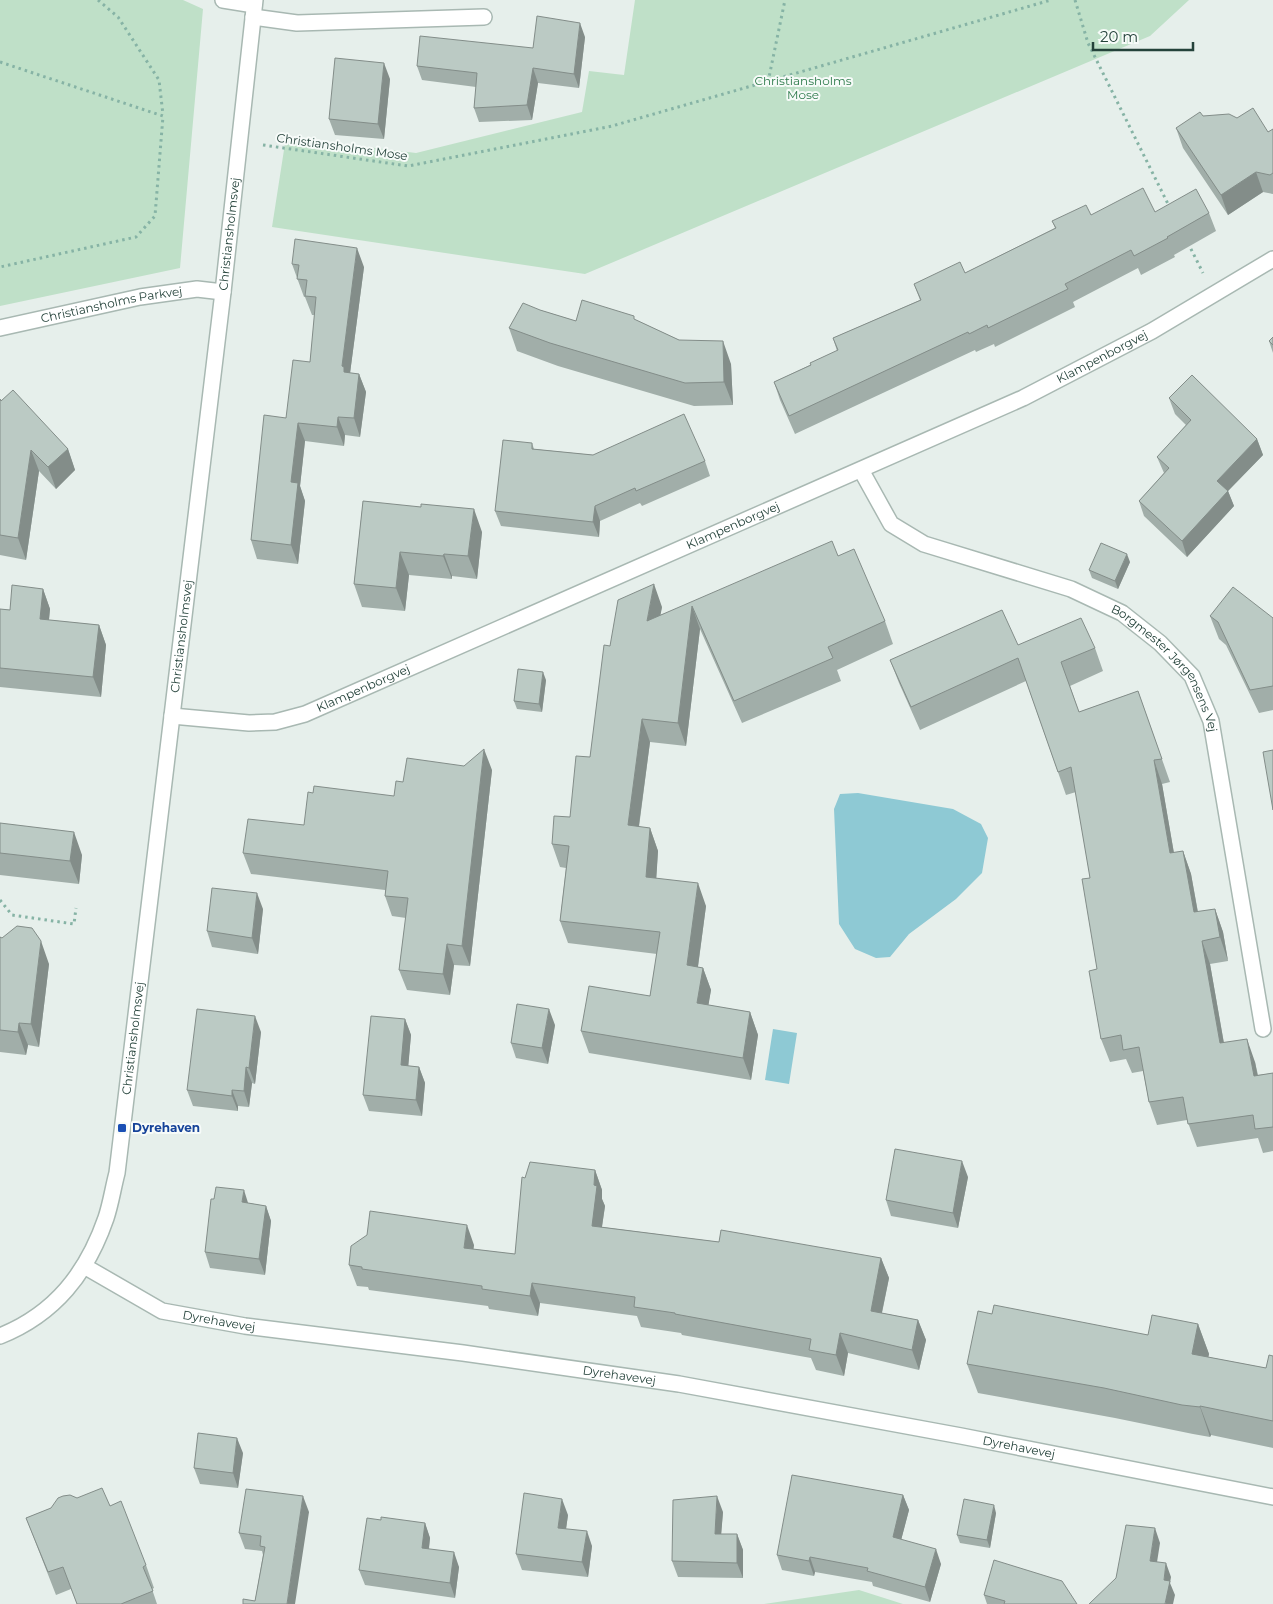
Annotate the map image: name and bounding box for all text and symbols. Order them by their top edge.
scale bar [1093,20,1193,52]
text: 20 m [1100,27,1138,46]
park label: Christiansholms Mose [754,73,852,102]
street label: Christiansholms Mose [276,130,409,163]
street label: Christiansholmsvej [215,177,243,291]
street label: Christiansholms Parkvej [39,283,183,326]
street label: Klampenborgvej [1054,327,1150,386]
street label: Klampenborgvej [684,498,782,552]
street label: Christiansholmsvej [167,579,195,694]
street label: Borgmester Jørgensens Vej [1109,601,1221,733]
street label: Klampenborgvej [314,661,412,715]
street label: Christiansholmsvej [118,981,147,1096]
place label: Dyrehaven [132,1120,200,1135]
marker: Dyrehaven [116,1122,128,1134]
street label: Dyrehavevej [182,1307,256,1334]
street label: Dyrehavevej [582,1362,657,1388]
street label: Dyrehavevej [981,1432,1057,1461]

